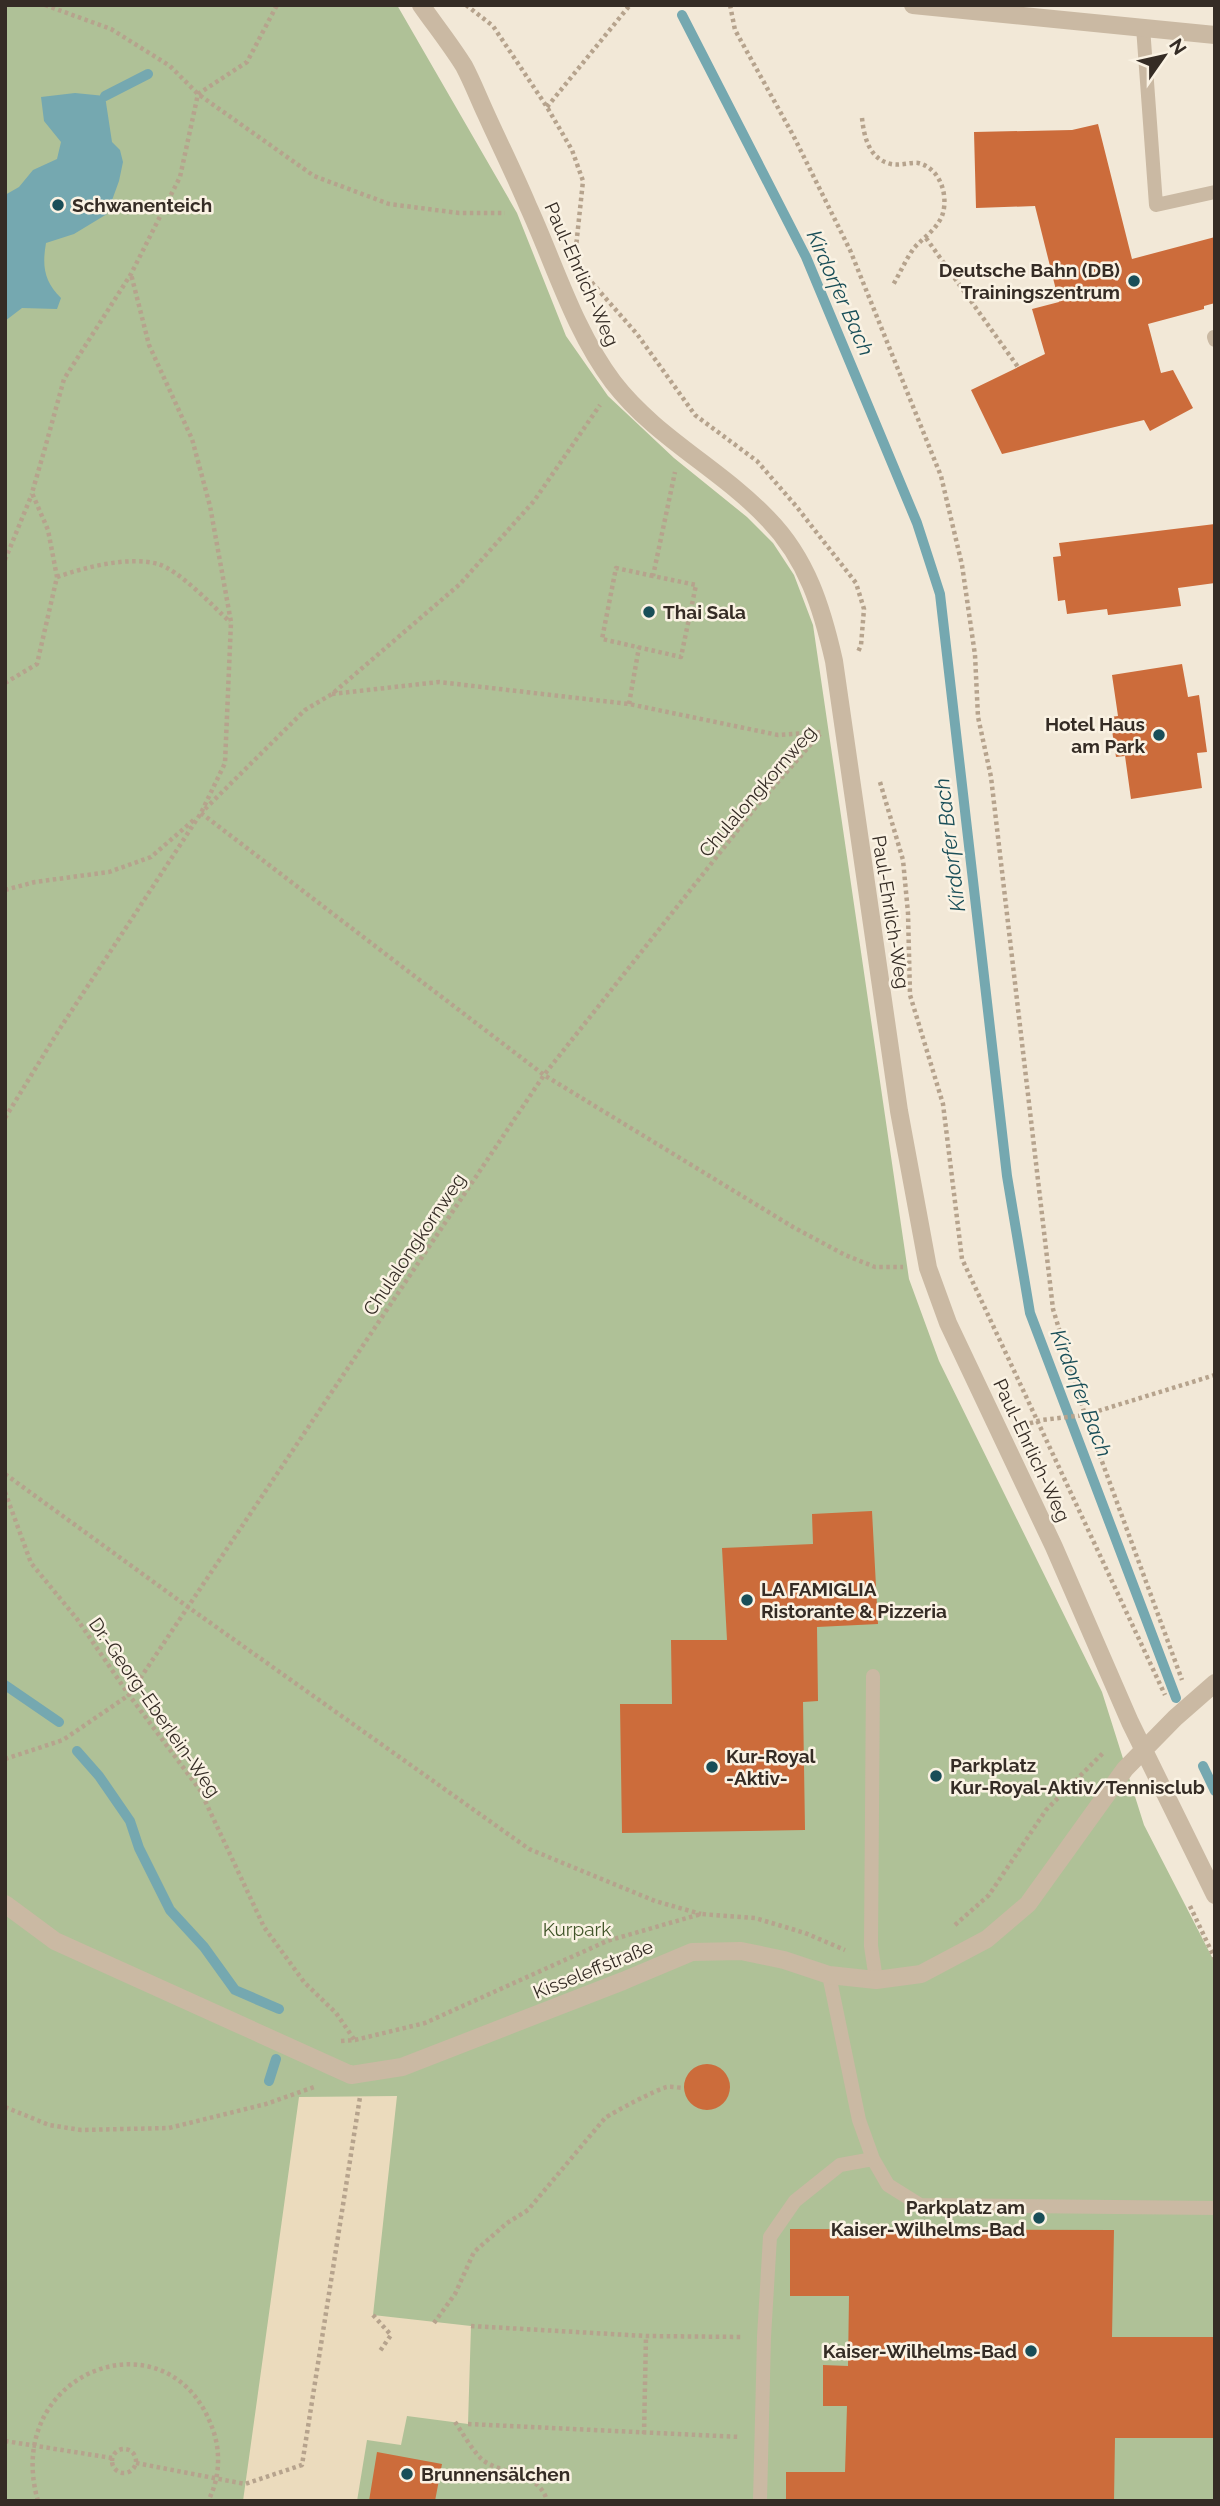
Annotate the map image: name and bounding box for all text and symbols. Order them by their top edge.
north arrow [1129,21,1199,91]
text: N [1165,34,1191,59]
place label: Schwanenteich [72,194,212,216]
marker: Schwanenteich [50,197,66,213]
street label: Paul-Ehrlich-Weg [540,199,624,349]
water label: Kirdorfer Bach [802,226,879,359]
place label: Deutsche Bahn (DB) Trainingszentrum [939,259,1120,303]
marker: Deutsche Bahn (DB) Trainingszentrum [1126,273,1142,289]
place label: Thai Sala [663,601,746,623]
marker: Thai Sala [641,604,657,620]
place label: Hotel Haus am Park [1045,713,1145,757]
street label: Chulalongkornweg [694,721,820,861]
marker: Hotel Haus am Park [1151,727,1167,743]
water label: Kirdorfer Bach [929,777,970,913]
street label: Paul-Ehrlich-Weg [868,834,914,990]
street label: Chulalongkornweg [358,1169,470,1319]
water label: Kirdorfer Bach [1046,1325,1117,1460]
street label: Paul-Ehrlich-Weg [989,1375,1075,1525]
place label: LA FAMIGLIA Ristorante & Pizzeria [761,1578,947,1622]
marker: LA FAMIGLIA Ristorante & Pizzeria [739,1592,755,1608]
street label: Dr.-Georg-Eberlein-Weg [85,1613,225,1801]
place label: Kur-Royal -Aktiv- [726,1745,817,1789]
place label: Parkplatz Kur-Royal-Aktiv/Tennisclub [950,1754,1205,1798]
marker: Kur-Royal -Aktiv- [704,1759,720,1775]
marker: Parkplatz Kur-Royal-Aktiv/Tennisclub [928,1768,944,1784]
park label: Kurpark [543,1918,611,1940]
street label: Kisseleffstraße [530,1935,656,2003]
place label: Parkplatz am Kaiser-Wilhelms-Bad [831,2196,1025,2240]
marker: Parkplatz am Kaiser-Wilhelms-Bad [1031,2210,1047,2226]
place label: Kaiser-Wilhelms-Bad [823,2340,1017,2362]
marker: Kaiser-Wilhelms-Bad [1023,2343,1039,2359]
place label: Brunnensälchen [421,2463,570,2485]
marker: Brunnensälchen [399,2466,415,2482]

